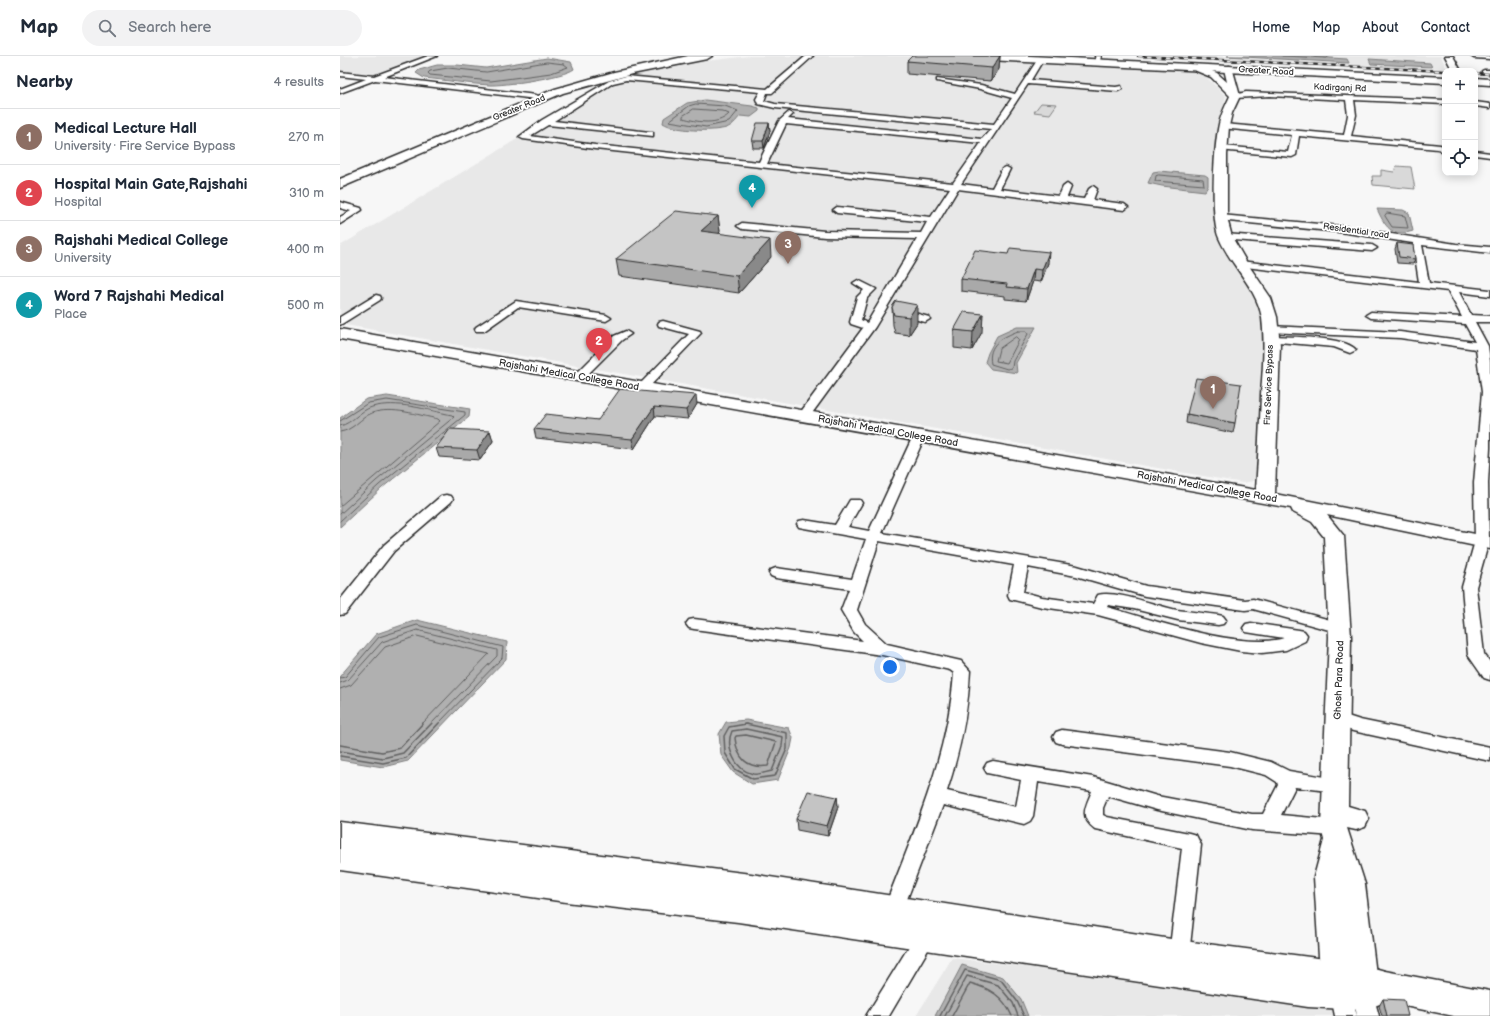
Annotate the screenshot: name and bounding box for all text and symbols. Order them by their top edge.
search box [82,10,362,46]
text: Map [20,16,58,39]
icon: search [96,17,118,39]
text: Search here [128,18,211,37]
text: Home [1252,19,1290,36]
text: Map [1312,19,1340,36]
text: About [1362,19,1399,36]
text: Contact [1421,19,1470,36]
street label: Greater Road [1238,64,1294,78]
map controls [1442,68,1478,176]
button: + [1442,68,1478,104]
text: Nearby [16,72,73,92]
text: 4 results [274,74,324,90]
street label: Kadirganj Rd [1313,82,1367,94]
street label: Greater Road [491,92,547,124]
button: − [1442,104,1478,140]
text: Medical Lecture Hall [54,119,197,138]
text: 1 [26,129,32,145]
text: 270 m [288,129,324,145]
text: University · Fire Service Bypass [54,138,235,154]
button: locate [1442,140,1478,176]
text: Hospital Main Gate,Rajshahi [54,175,247,194]
pin: 4 [739,175,765,208]
text: 2 [25,185,33,201]
text: 310 m [289,185,324,201]
text: Hospital [54,194,102,210]
street label: Residential road [1322,221,1390,241]
text: Rajshahi Medical College [54,231,228,250]
pin: 3 [775,231,801,264]
text: 3 [25,241,33,257]
text: 400 m [287,241,324,257]
text: University [54,250,111,266]
text: Word 7 Rajshahi Medical [54,287,224,306]
text: 4 [25,297,33,313]
text: 500 m [287,297,324,313]
text: Place [54,306,87,322]
pin: 2 [586,328,612,361]
street label: Fire Service Bypass [1262,344,1276,425]
street label: Rajshahi Medical College Road [498,357,640,393]
pin: 1 [1200,376,1226,409]
street label: Rajshahi Medical College Road [817,413,959,449]
street label: Rajshahi Medical College Road [1136,469,1278,505]
street label: Ghosh Para Road [1332,640,1346,720]
your location [880,657,900,677]

